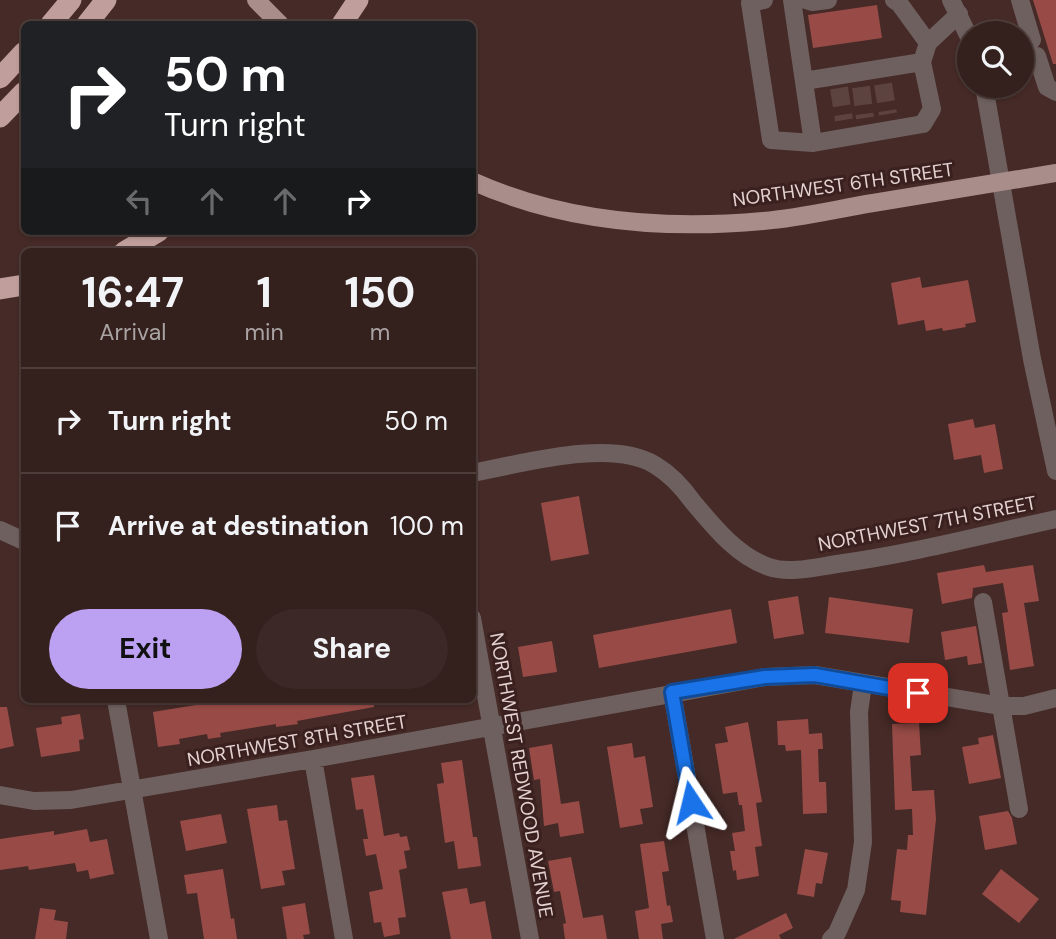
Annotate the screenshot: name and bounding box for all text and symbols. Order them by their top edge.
map controls [957,21,1034,98]
button: search [957,21,1034,98]
text: 50 m [164,42,287,106]
icon: right [49,49,140,140]
text: Turn right [164,104,306,146]
street label: NORTHWEST 6TH STREET [731,157,956,212]
icon: left [120,182,158,220]
icon: ahead [193,182,231,220]
icon: ahead [266,182,304,220]
icon: right [339,182,377,220]
text: 16:47 [82,265,184,320]
text: 1 [257,265,272,320]
text: 150 [344,265,415,320]
text: Arrival [99,317,166,347]
text: min [245,317,284,347]
text: m [370,317,390,347]
icon: right [49,402,87,440]
text: Turn right [108,404,232,438]
text: 50 m [384,404,448,438]
street label: NORTHWEST 7TH STREET [816,490,1039,557]
icon: arrive [49,507,87,545]
text: Arrive at destination [108,509,369,543]
text: 100 m [390,509,464,543]
button: Exit [49,609,242,689]
button: Share [256,609,448,689]
street label: NORTHWEST REDWOOD AVENUE [484,631,559,919]
pin [888,663,948,723]
icon: arrive [899,674,937,712]
street label: NORTHWEST 8TH STREET [185,709,409,772]
position arrow [654,765,728,839]

